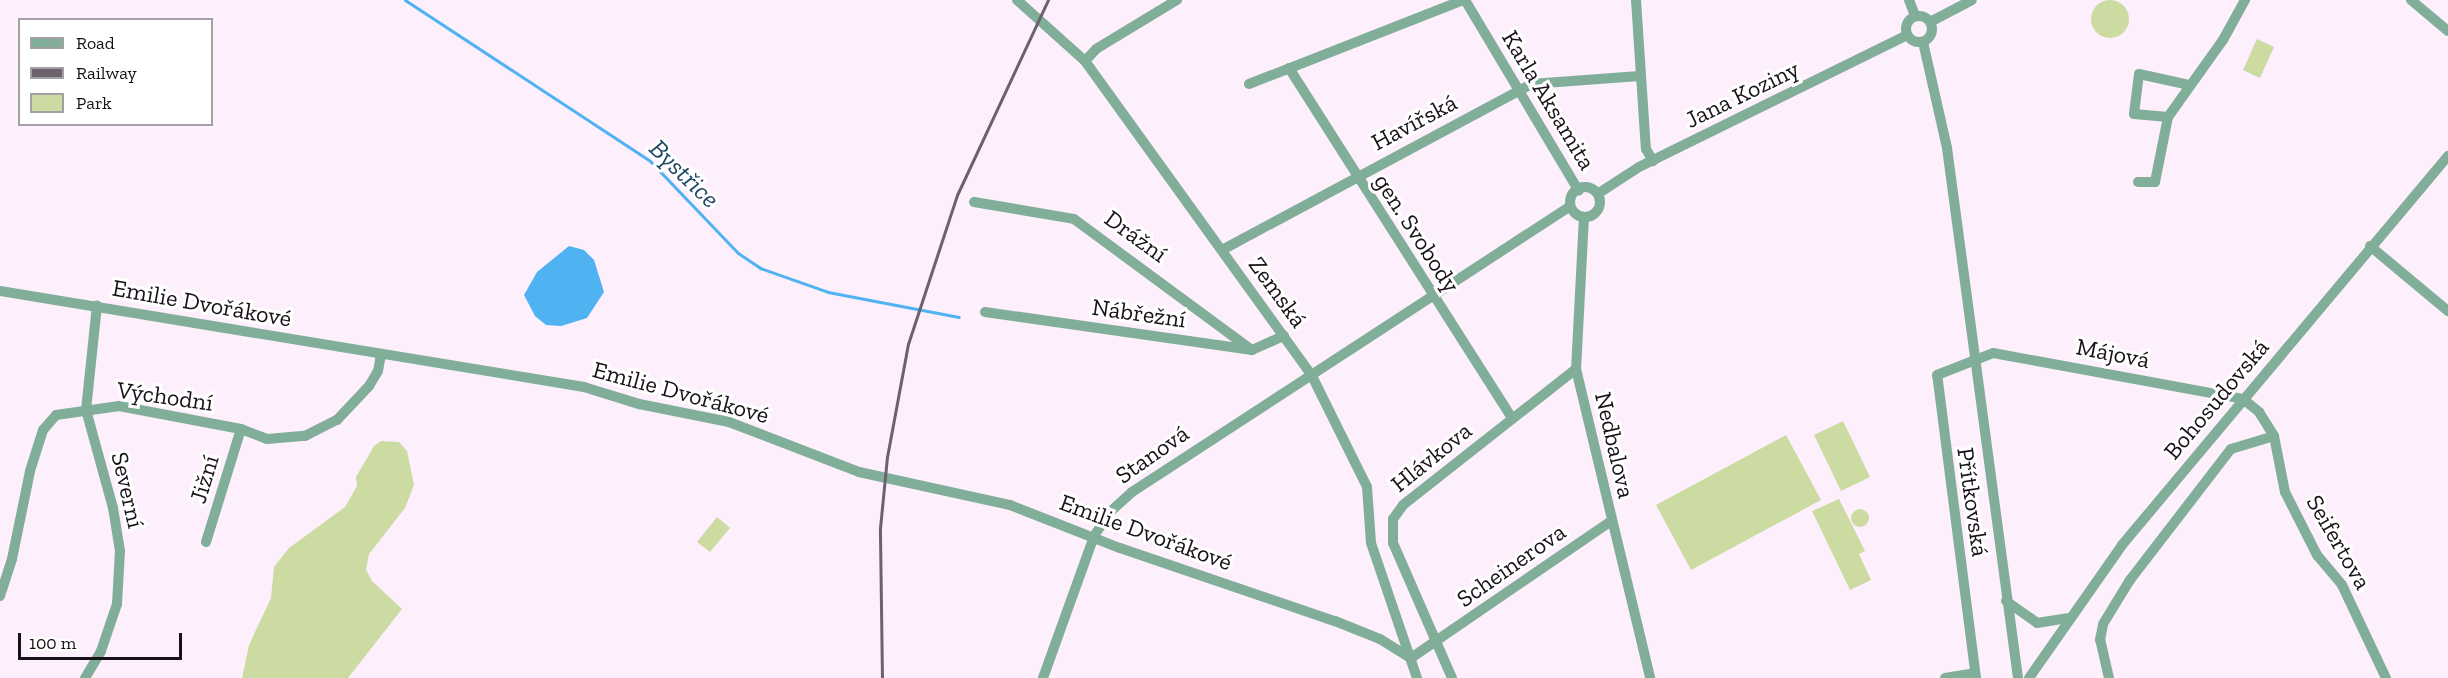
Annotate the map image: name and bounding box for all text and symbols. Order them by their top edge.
legend [18,18,213,126]
street label: Karla Aksamita [1496,25,1602,175]
text: Road [76,32,115,54]
street label: Jana Koziny [1680,54,1804,134]
text: Railway [76,62,137,84]
street label: Havířská [1366,88,1462,156]
text: Park [76,92,112,114]
water label: Bystřice [642,133,726,215]
street label: gen. Svobody [1368,168,1466,298]
street label: Drážní [1099,204,1173,268]
street label: Zemská [1243,251,1313,333]
street label: Emilie Dvořákové [110,273,294,333]
street label: Nábřežní [1090,292,1188,334]
street label: Májová [2074,332,2152,374]
street label: Bohosudovská [2157,333,2275,465]
street label: Emilie Dvořákové [590,355,772,429]
street label: Východní [115,375,215,417]
street label: Nedbalova [1589,389,1641,501]
street label: Hlávkova [1385,416,1477,498]
street label: Stanová [1110,418,1194,490]
street label: Přítkovská [1951,446,1995,558]
street label: Severní [105,449,151,531]
street label: Jižní [183,451,225,507]
street label: Emilie Dvořákové [1056,487,1236,577]
street label: Seifertova [2300,490,2378,594]
street label: Scheinerova [1451,517,1571,613]
scale bar [21,621,184,659]
text: 100 m [29,632,76,654]

